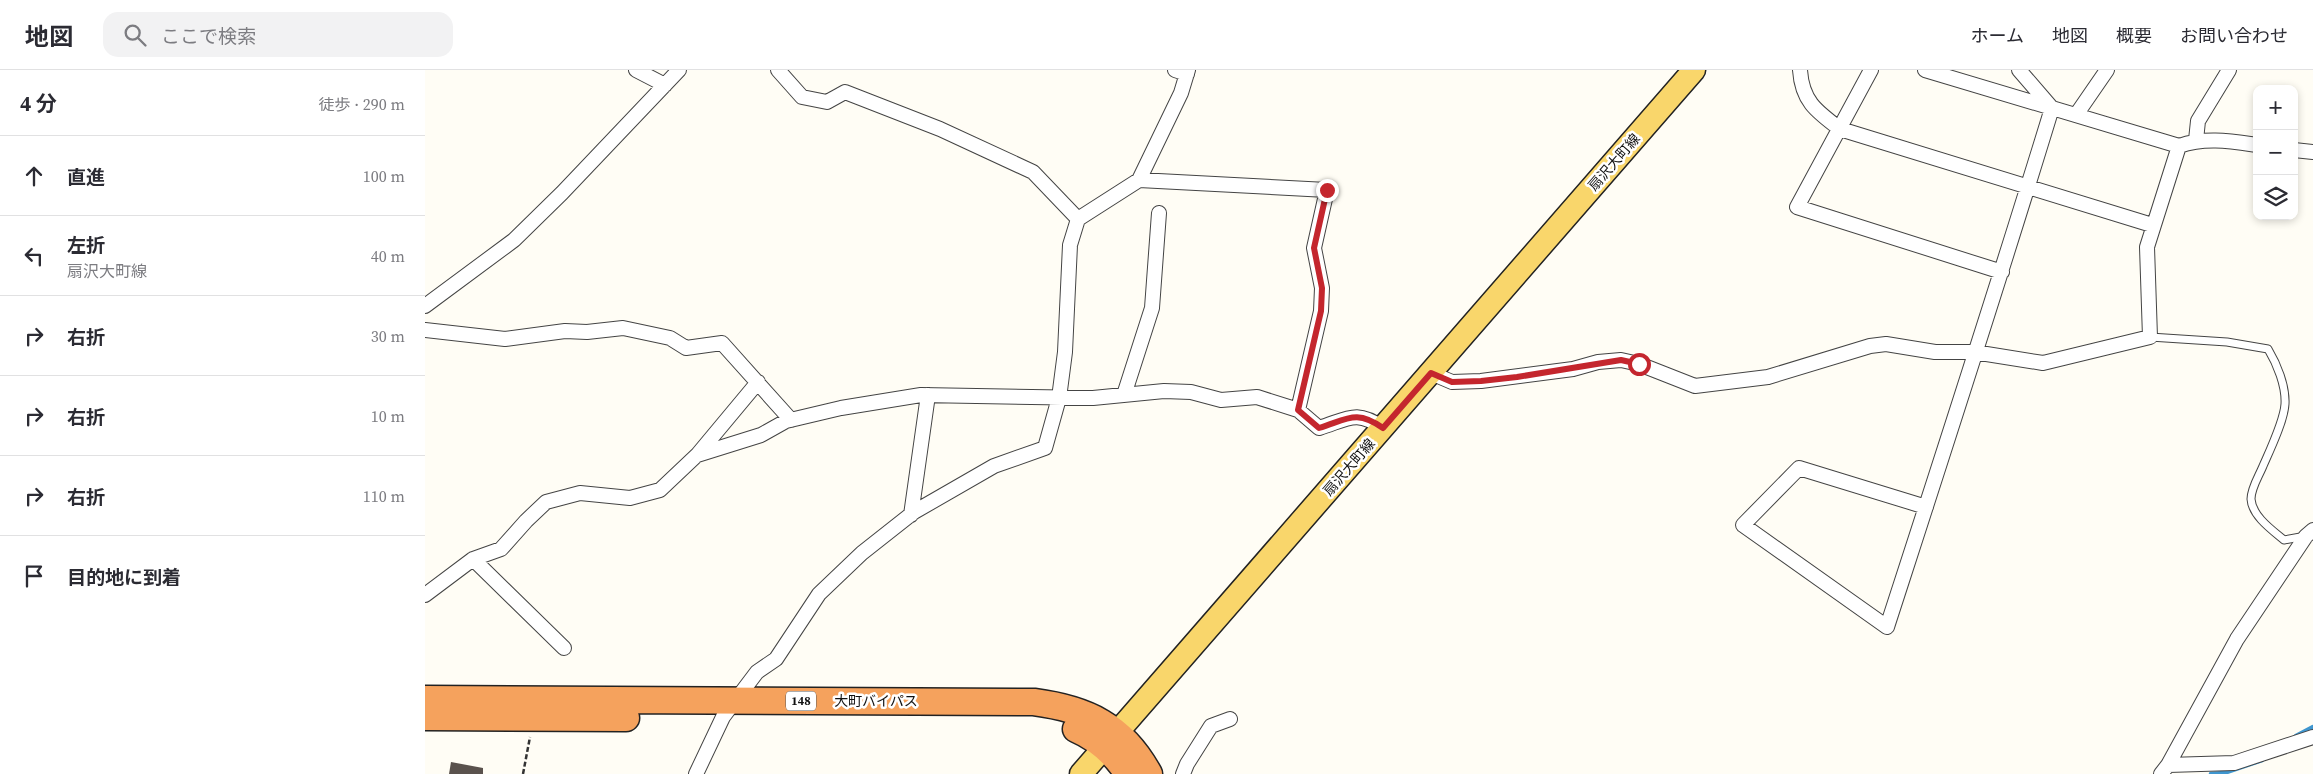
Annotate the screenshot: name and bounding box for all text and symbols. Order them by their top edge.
search box [103,12,453,57]
text: 地図 [25,20,73,53]
icon: search [121,21,149,49]
text: ここで検索 [161,23,256,49]
text: ホーム [1971,23,2024,48]
text: 地図 [2052,23,2088,48]
text: 概要 [2116,23,2152,48]
text: お問い合わせ [2180,23,2288,48]
map controls [2253,85,2298,220]
button: + [2253,85,2298,130]
text: 4 分 [20,89,57,118]
text: 徒歩 · 290 m [319,93,405,115]
street label: 扇沢大町線 [1583,129,1645,195]
button: − [2253,130,2298,175]
icon: ahead [20,162,48,190]
text: 直進 [67,164,105,190]
text: 100 m [363,165,405,187]
button: layers [2253,175,2298,220]
route end [1316,179,1339,202]
text: 左折 [67,232,105,258]
icon: left [20,242,48,270]
text: 40 m [371,245,405,267]
text: 扇沢大町線 [67,260,147,282]
icon: right [20,322,48,350]
text: 右折 [67,324,105,350]
text: 30 m [371,325,405,347]
route start [1628,353,1651,376]
icon: right [20,402,48,430]
text: 右折 [67,404,105,430]
text: 10 m [371,405,405,427]
street label: 扇沢大町線 [1318,434,1380,500]
icon: right [20,482,48,510]
text: 右折 [67,484,105,510]
text: 110 m [363,485,405,507]
icon: arrive [20,562,48,590]
text: 目的地に到着 [67,564,181,590]
street label: 大町バイパス [834,691,918,711]
road number: 148 [786,692,816,710]

